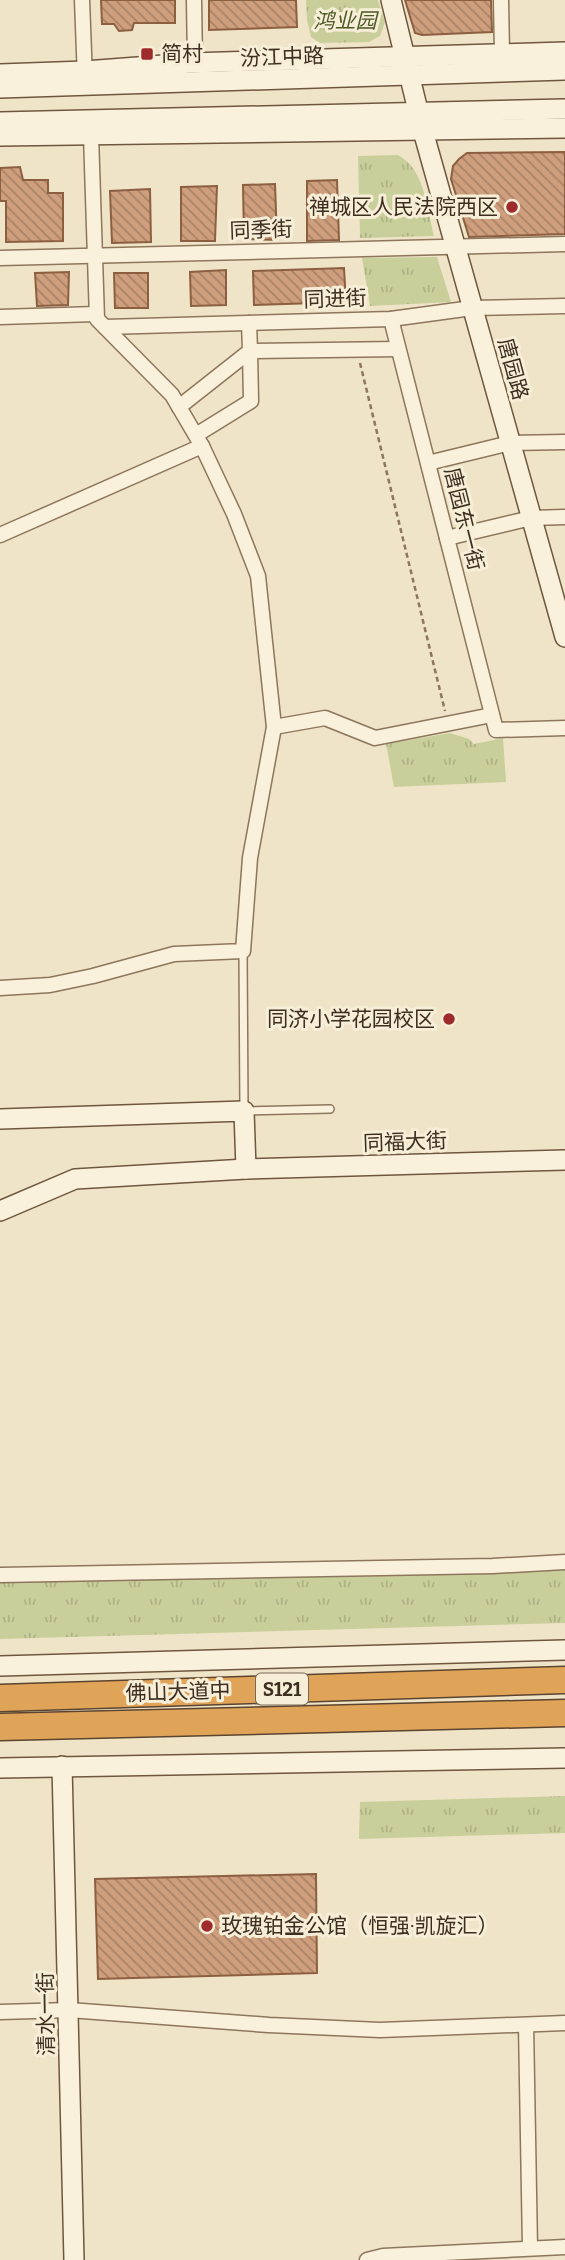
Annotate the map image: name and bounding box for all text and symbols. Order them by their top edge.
park label: 鸿业园 [314,8,379,34]
place label: 简村 [161,41,203,67]
street label: 汾江中路 [240,43,324,71]
marker: 简村 [139,46,155,62]
place label: 禅城区人民法院西区 [309,194,498,220]
marker: 禅城区人民法院西区 [504,199,520,215]
street label: 同季街 [229,216,293,244]
street label: 同进街 [303,285,367,313]
street label: 唐园路 [492,335,534,403]
street label: 唐园东一街 [439,465,489,573]
place label: 同济小学花园校区 [267,1006,435,1032]
marker: 同济小学花园校区 [441,1011,457,1027]
street label: 同福大街 [363,1128,447,1156]
road number: S121 [256,1674,308,1704]
street label: 佛山大道中 [125,1677,231,1707]
place label: 玫瑰铂金公馆（恒强·凯旋汇） [221,1913,498,1939]
marker: 玫瑰铂金公馆（恒强·凯旋汇） [199,1918,215,1934]
street label: 清水一街 [32,1972,60,2056]

